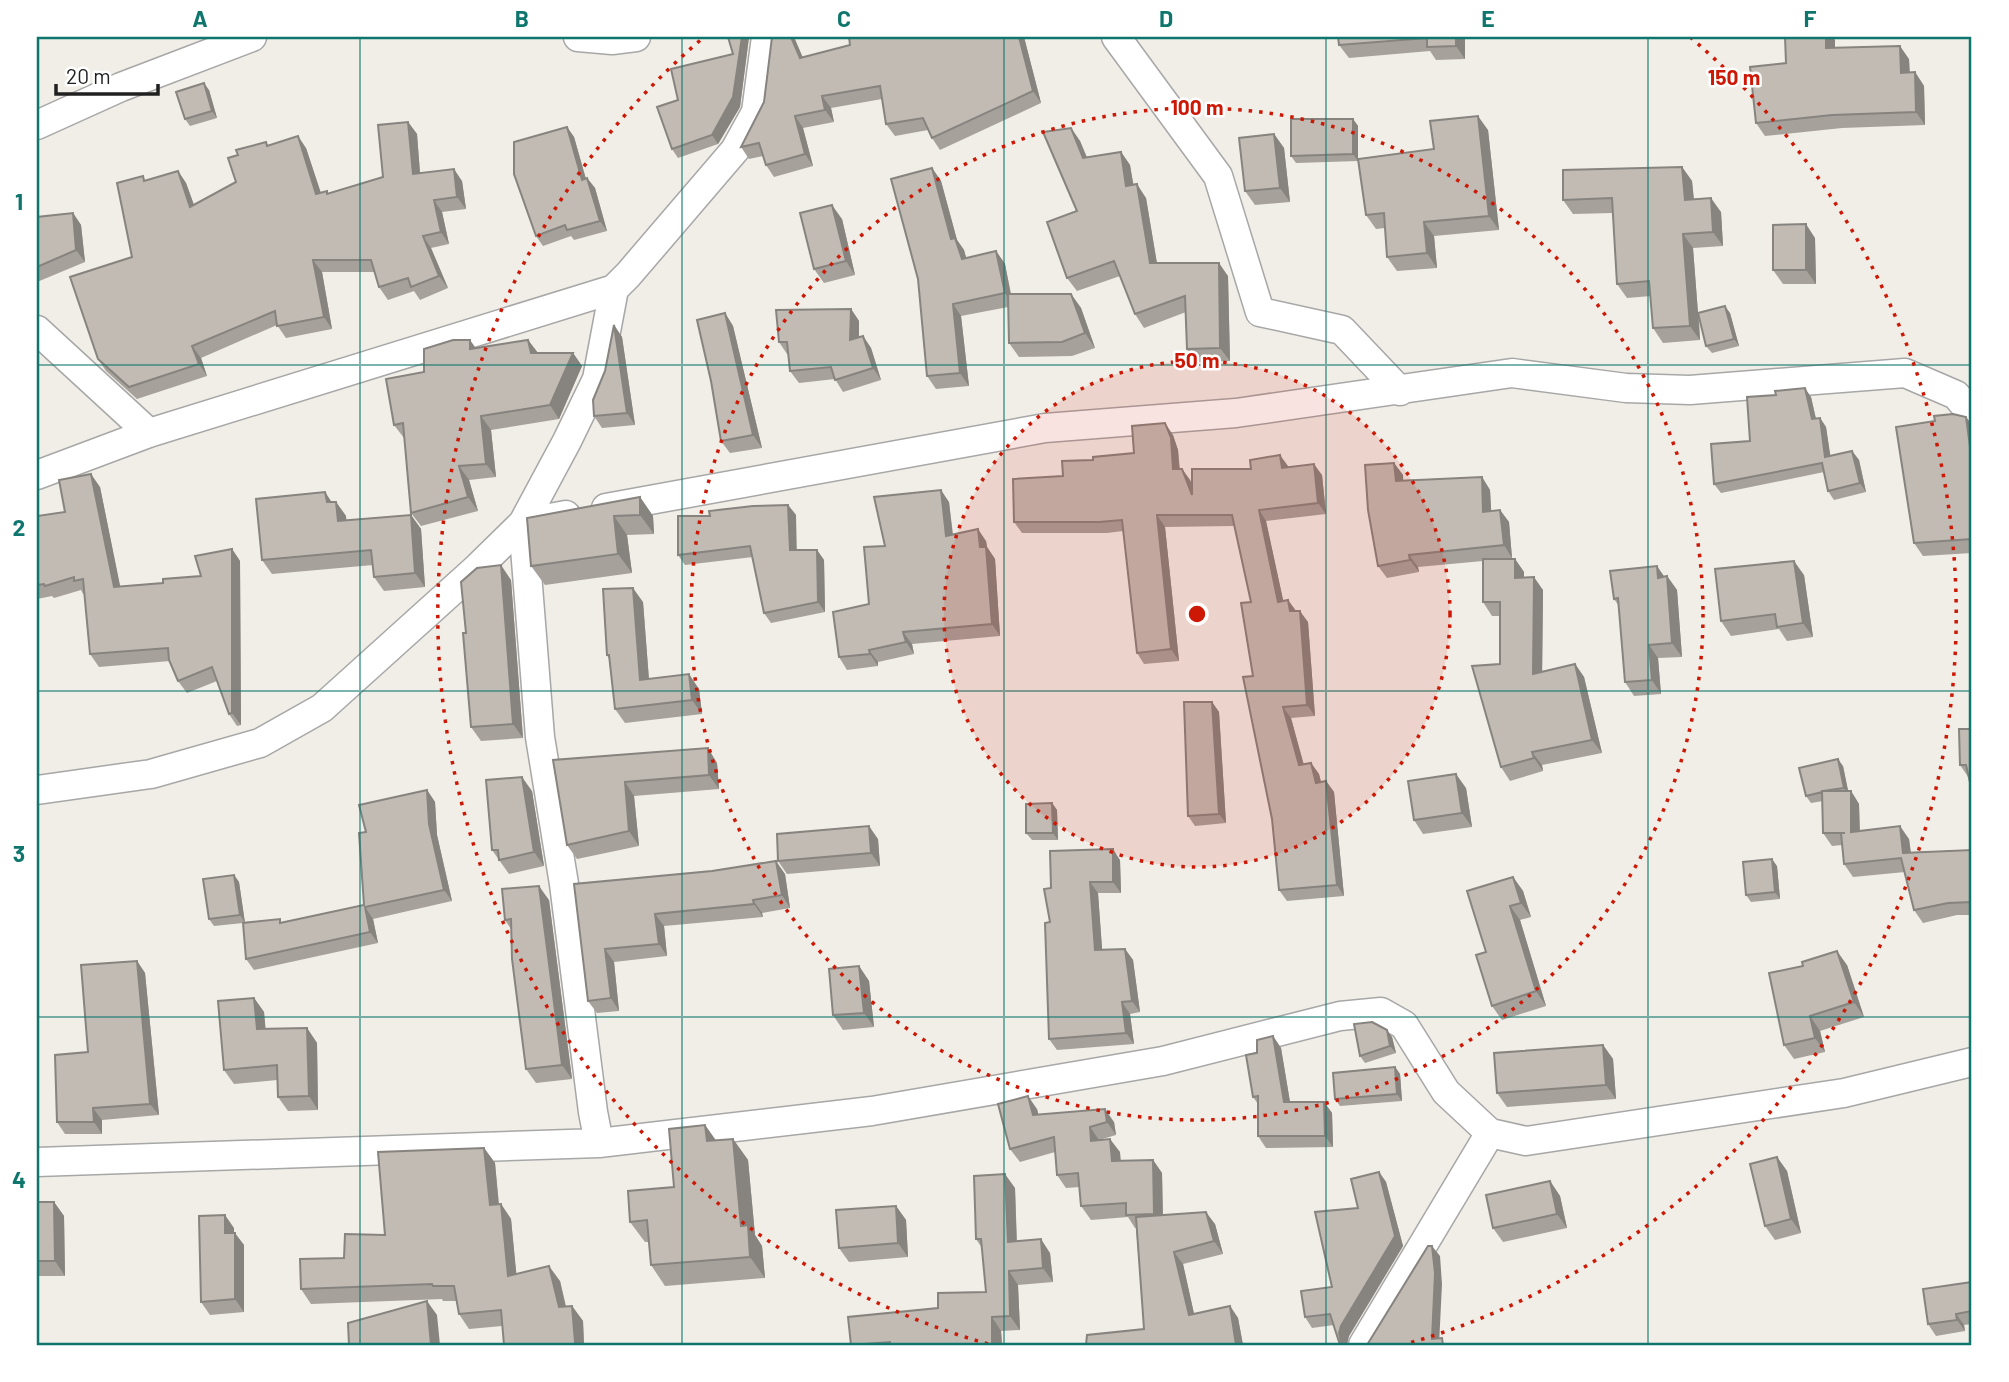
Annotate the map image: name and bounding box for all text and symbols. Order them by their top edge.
text: A [192,4,208,32]
text: B [515,4,529,32]
text: C [837,4,851,32]
text: D [1159,4,1173,32]
text: E [1481,4,1495,32]
text: F [1804,4,1817,32]
scale bar [56,52,158,96]
text: 20 m [66,63,111,88]
text: 150 m [1708,64,1760,89]
text: 100 m [1170,94,1224,119]
text: 1 [15,187,23,215]
text: 50 m [1174,347,1220,372]
text: 2 [13,513,25,541]
centre of rings [1185,602,1209,626]
text: 3 [13,839,25,867]
text: 4 [12,1165,26,1193]

